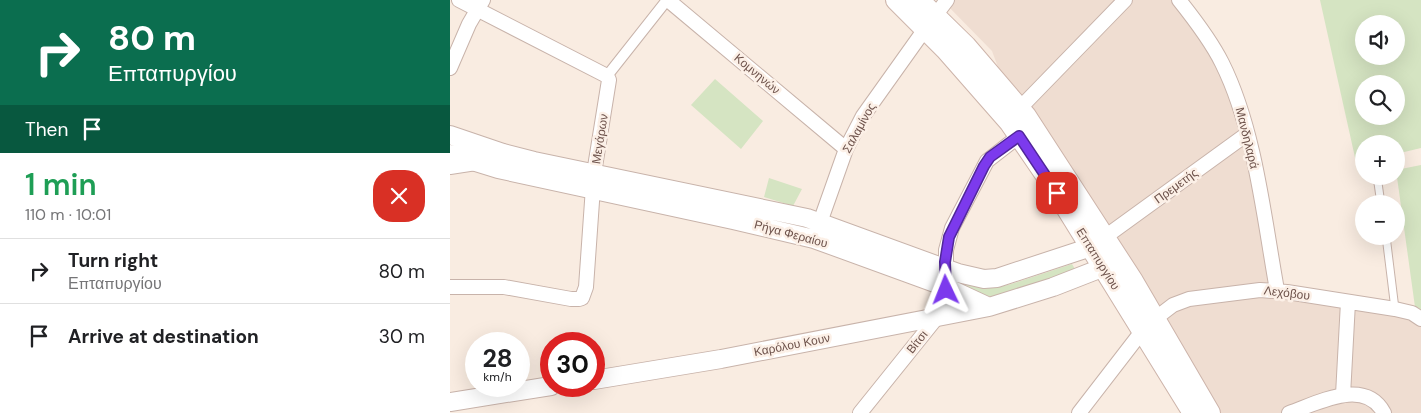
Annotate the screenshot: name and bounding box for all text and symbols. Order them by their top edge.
text: 80 m [108,15,196,61]
map controls [1355,15,1405,245]
button: sound [1355,15,1405,65]
icon: right [25,20,90,85]
street label: Κομνηνών [731,50,783,98]
text: Επταπυργίου [108,59,237,88]
button: search [1355,75,1405,125]
street label: Σαλαμίνος [839,100,879,156]
street label: Μανδηλαρά [1232,106,1262,170]
street label: Μεγάρων [588,113,612,165]
icon: arrive [78,115,106,143]
text: Then [25,117,68,142]
button: + [1355,135,1405,185]
text: 1 min [25,165,97,204]
street label: Πρεμετής [1151,165,1201,207]
button: close [373,170,425,222]
pin [1036,172,1078,214]
icon: arrive [1043,179,1071,207]
button: − [1355,195,1405,245]
text: 110 m · 10:01 [25,204,111,225]
street label: Ρήγα Φεραίου [753,217,829,251]
street label: Επταπυργίου [1073,225,1123,293]
text: Turn right [68,248,158,273]
icon: right [25,257,53,285]
text: 80 m [378,259,425,284]
position arrow [919,263,971,315]
text: Επταπυργίου [68,273,162,294]
street label: Λεχόβου [1263,282,1311,304]
icon: arrive [25,322,53,350]
text: Arrive at destination [68,324,259,349]
text: 30 m [379,324,425,349]
street label: Βίτσι [903,327,931,357]
street label: Καρόλου Κουν [752,330,832,360]
speed limit sign: 30 [540,332,605,397]
text: 28 [482,342,513,375]
text: km/h [483,369,512,385]

